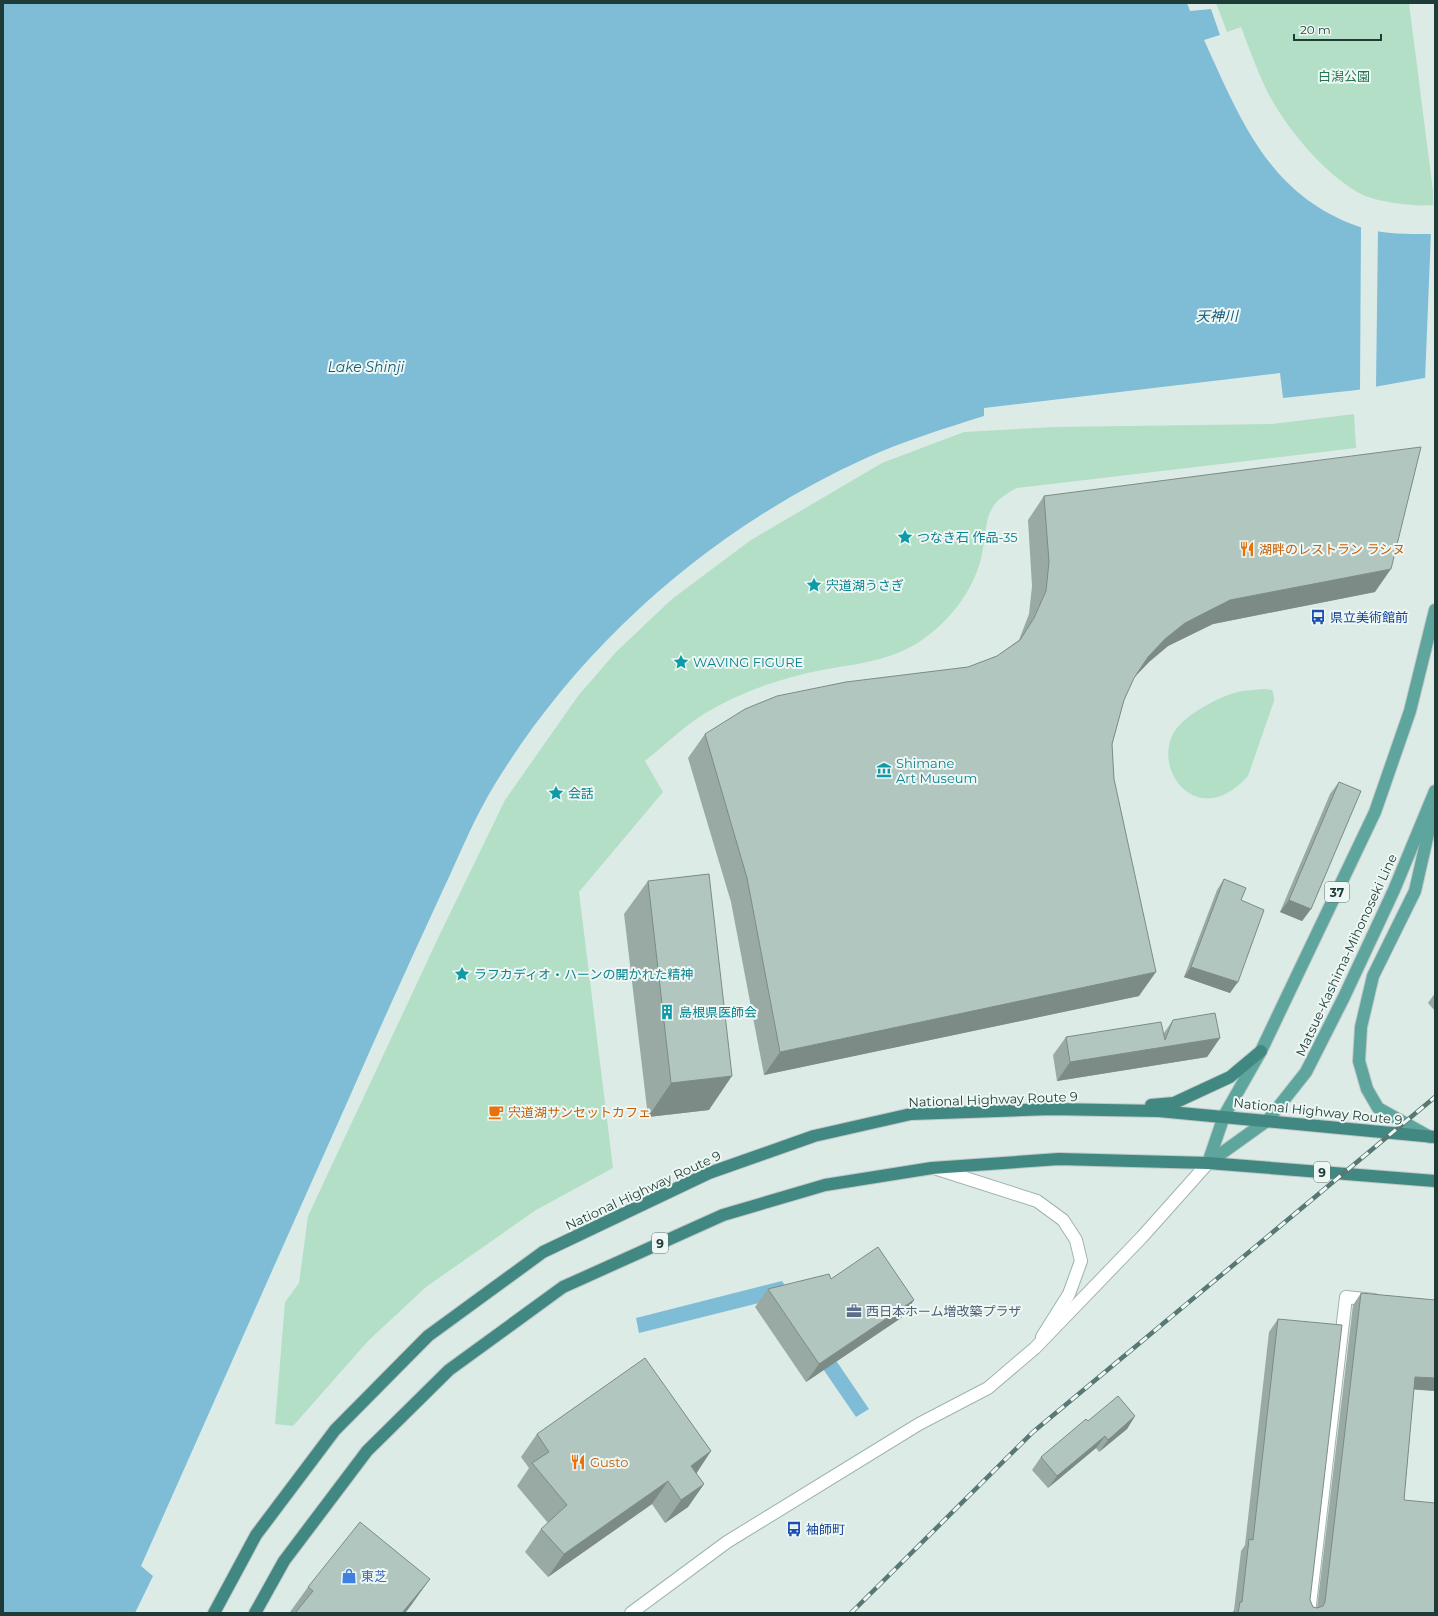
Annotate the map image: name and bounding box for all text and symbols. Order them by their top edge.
scale bar [1294,16,1381,42]
text: 20 m [1300,22,1331,37]
park label: 白潟公園 [1318,68,1370,84]
water label: 天神川 [1196,307,1240,325]
water label: Lake Shinji [328,358,405,376]
place icon: つなき石 作品-35 [896,528,914,546]
place label: つなき石 作品-35 [917,529,1018,545]
restaurant icon: 湖畔のレストラン ラシヌ [1238,540,1256,558]
place label: 湖畔のレストラン ラシヌ [1259,541,1405,557]
place icon: 宍道湖うさぎ [805,576,823,594]
place label: 宍道湖うさぎ [826,577,904,593]
bus stop icon: 県立美術館前 [1309,608,1327,626]
place label: 県立美術館前 [1330,609,1408,625]
place icon: WAVING FIGURE [672,653,690,671]
place label: WAVING FIGURE [693,654,803,670]
place label: Shimane Art Museum [896,755,977,786]
museum icon: Shimane Art Museum [875,761,893,779]
place icon: 会話 [547,784,565,802]
place label: 会話 [568,785,594,801]
street label: Matsue-Kashima-Mihonoseki Line [1292,851,1400,1059]
road number: 37 [1325,882,1349,902]
place icon: ラフカディオ・ハーンの開かれた精神 [453,965,471,983]
place label: ラフカディオ・ハーンの開かれた精神 [474,966,693,982]
building icon: 島根県医師会 [658,1003,676,1021]
place label: 島根県医師会 [679,1004,757,1020]
street label: National Highway Route 9 [908,1088,1078,1110]
street label: National Highway Route 9 [1233,1094,1403,1128]
cafe icon: 宍道湖サンセットカフェ [487,1103,505,1121]
place label: 宍道湖サンセットカフェ [508,1104,651,1120]
street label: National Highway Route 9 [563,1147,723,1233]
road number: 9 [1314,1162,1330,1182]
road number: 9 [652,1233,668,1253]
office icon: 西日本ホーム増改築プラザ [845,1302,863,1320]
place label: 西日本ホーム増改築プラザ [866,1303,1022,1319]
restaurant icon: Gusto [569,1453,587,1471]
place label: Gusto [590,1454,628,1470]
bus stop icon: 袖師町 [785,1520,803,1538]
place label: 袖師町 [806,1521,845,1537]
shop icon: 東芝 [340,1567,358,1585]
place label: 東芝 [361,1568,387,1584]

